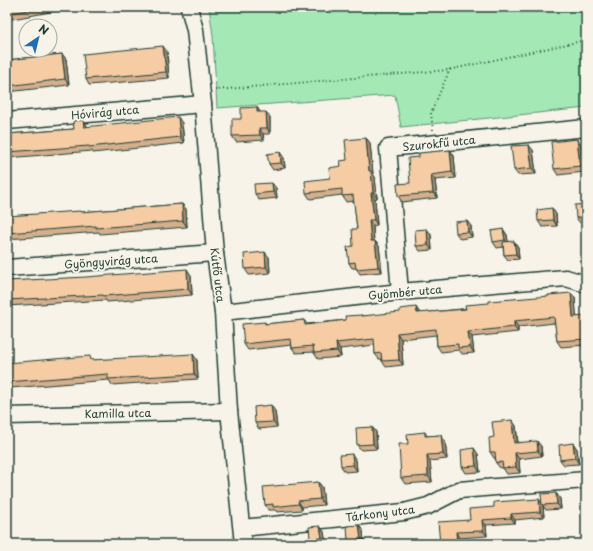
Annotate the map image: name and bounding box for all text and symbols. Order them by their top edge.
north arrow [18,18,58,58]
text: N [36,20,53,39]
street label: Hóvirág utca [70,101,140,123]
street label: Szurokfű utca [402,131,476,155]
street label: Kútfő utca [206,247,230,303]
street label: Gyöngyvirág utca [64,249,158,273]
street label: Gyömbér utca [367,280,443,304]
street label: Kamilla utca [85,404,152,422]
street label: Tárkony utca [344,500,416,526]

